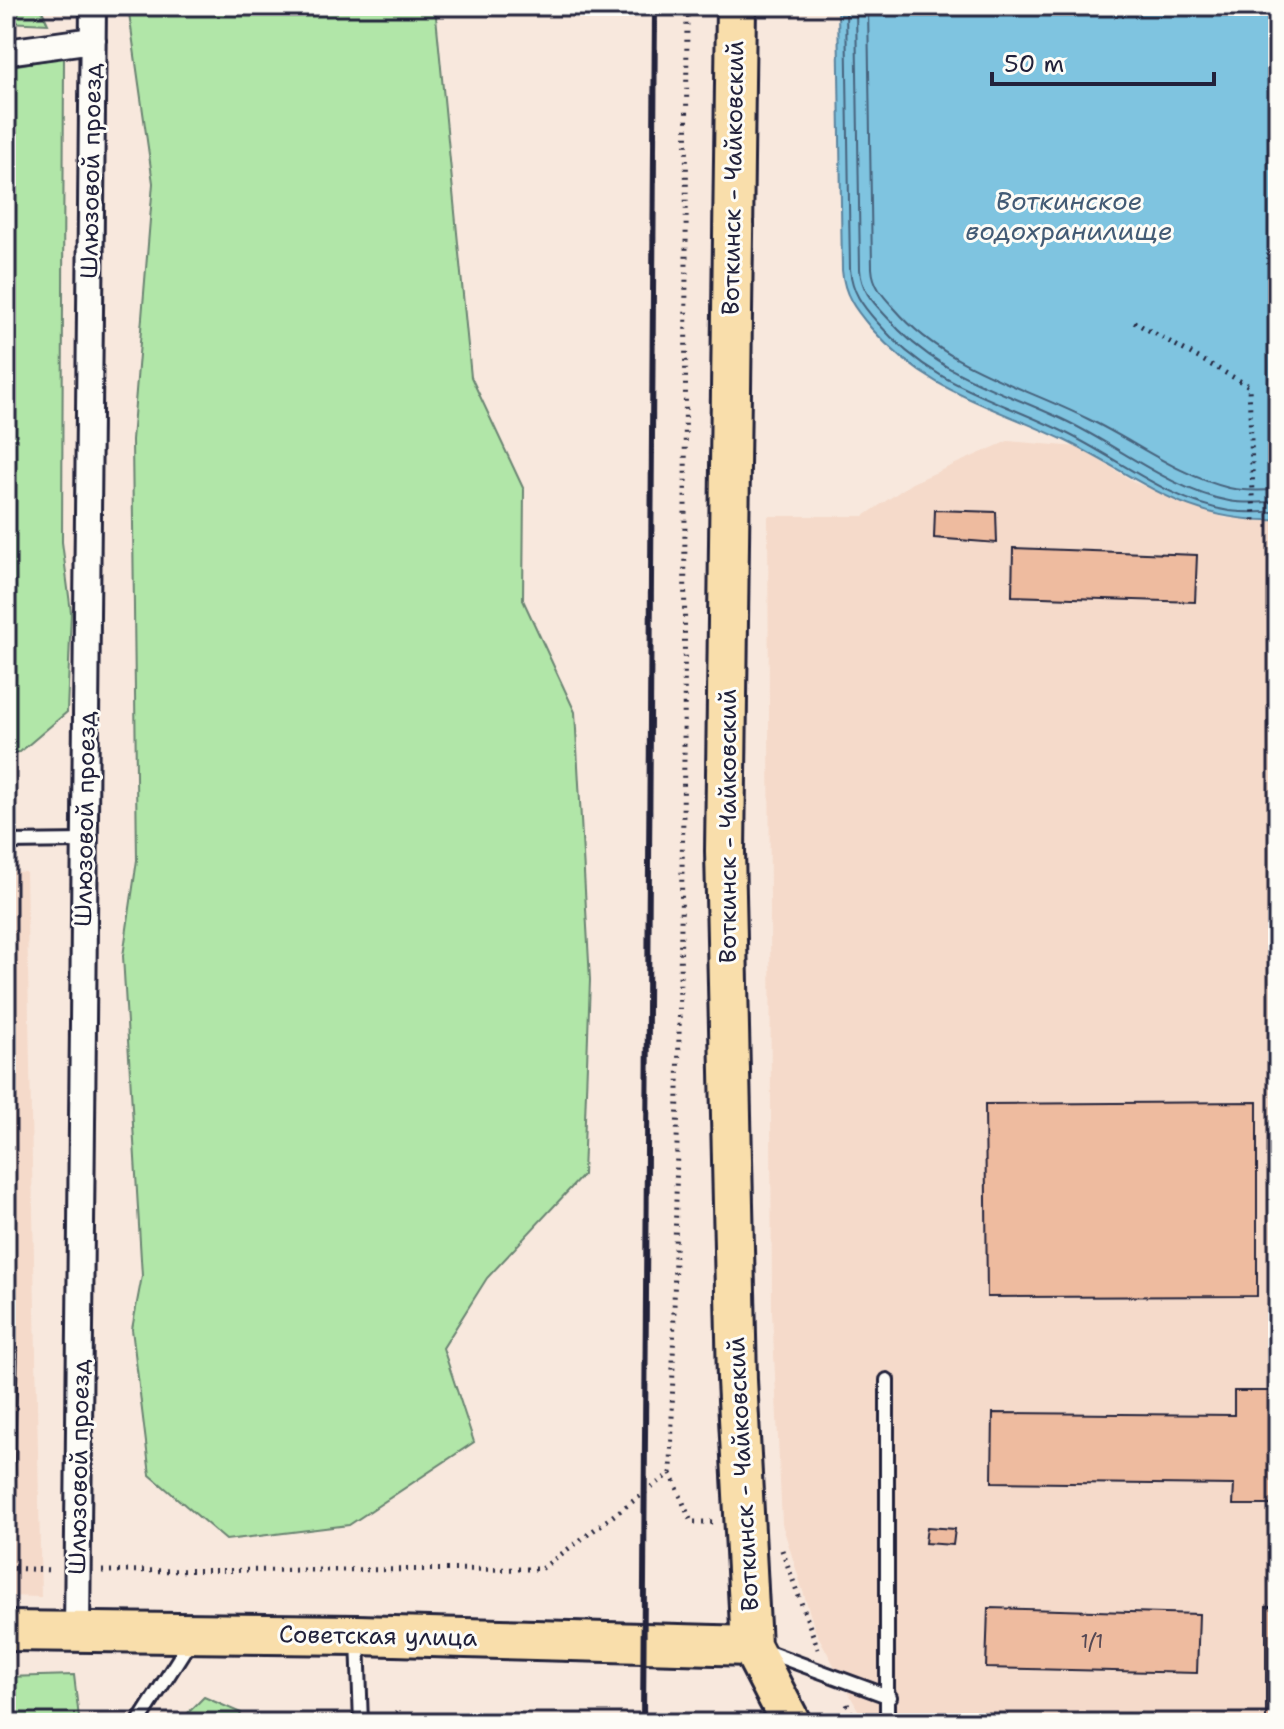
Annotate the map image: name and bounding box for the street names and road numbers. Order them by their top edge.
street label: Воткинск - Чайковский [715,40,751,316]
street label: Шлюзовой проезд [73,63,109,279]
street label: Воткинск - Чайковский [712,689,744,963]
street label: Шлюзовой проезд [67,711,103,927]
street label: Воткинск - Чайковский [720,1336,766,1612]
street label: Шлюзовой проезд [61,1359,97,1575]
street label: Советская улица [278,1618,478,1654]

